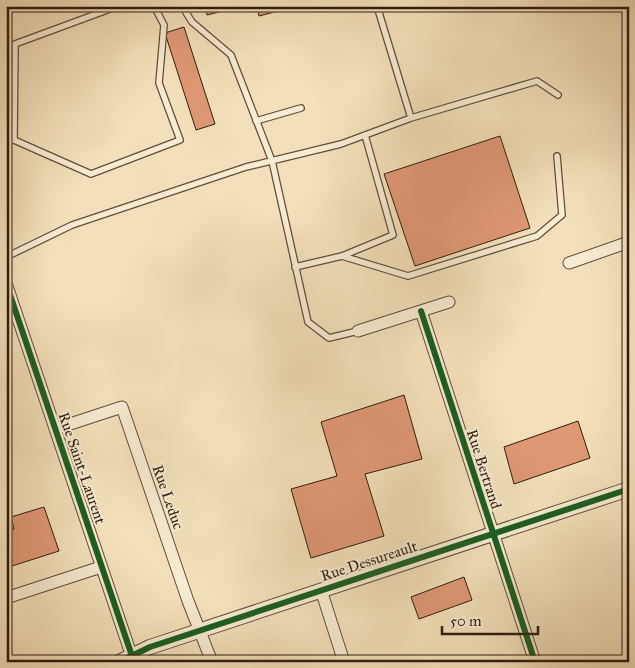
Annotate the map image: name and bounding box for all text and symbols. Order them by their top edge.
street label: Rue Saint-Laurent [54,410,110,527]
street label: Rue Bertrand [463,427,505,511]
street label: Rue Leduc [149,462,187,532]
street label: Rue Dessureault [319,537,420,585]
scale bar [442,603,539,635]
text: 50 m [450,612,482,630]

